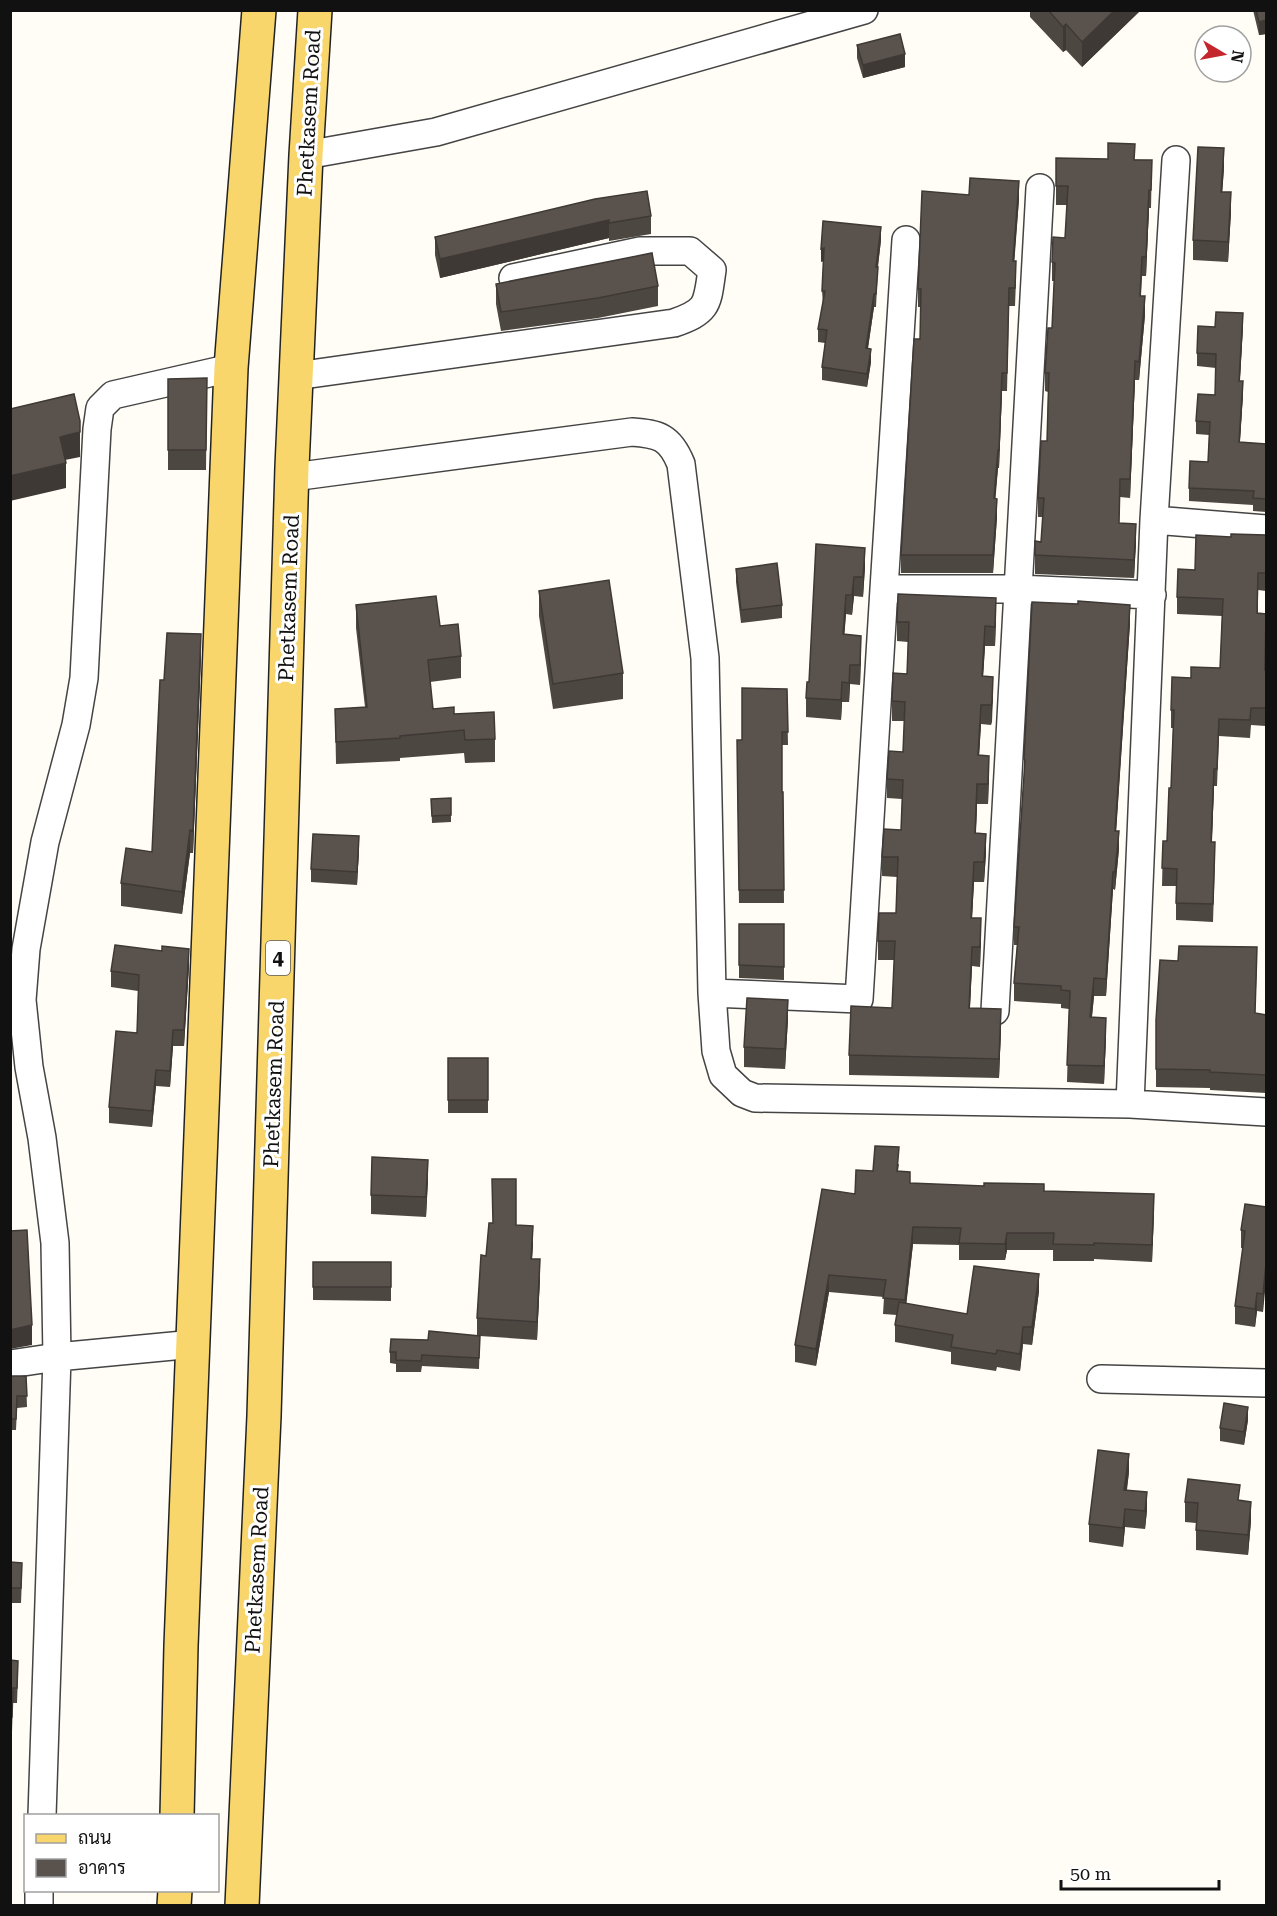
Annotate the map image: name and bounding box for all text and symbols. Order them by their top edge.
north arrow [1193,24,1253,84]
street label: Phetkasem Road [293,28,325,197]
text: N [1227,49,1248,64]
street label: Phetkasem Road [274,513,304,682]
road number: 4 [266,941,290,975]
street label: Phetkasem Road [259,999,289,1168]
street label: Phetkasem Road [241,1485,273,1654]
legend [24,1814,219,1892]
text: ถนน [78,1827,111,1848]
scale bar [1061,1853,1218,1891]
text: อาคาร [78,1857,126,1878]
text: 50 m [1070,1863,1111,1884]

